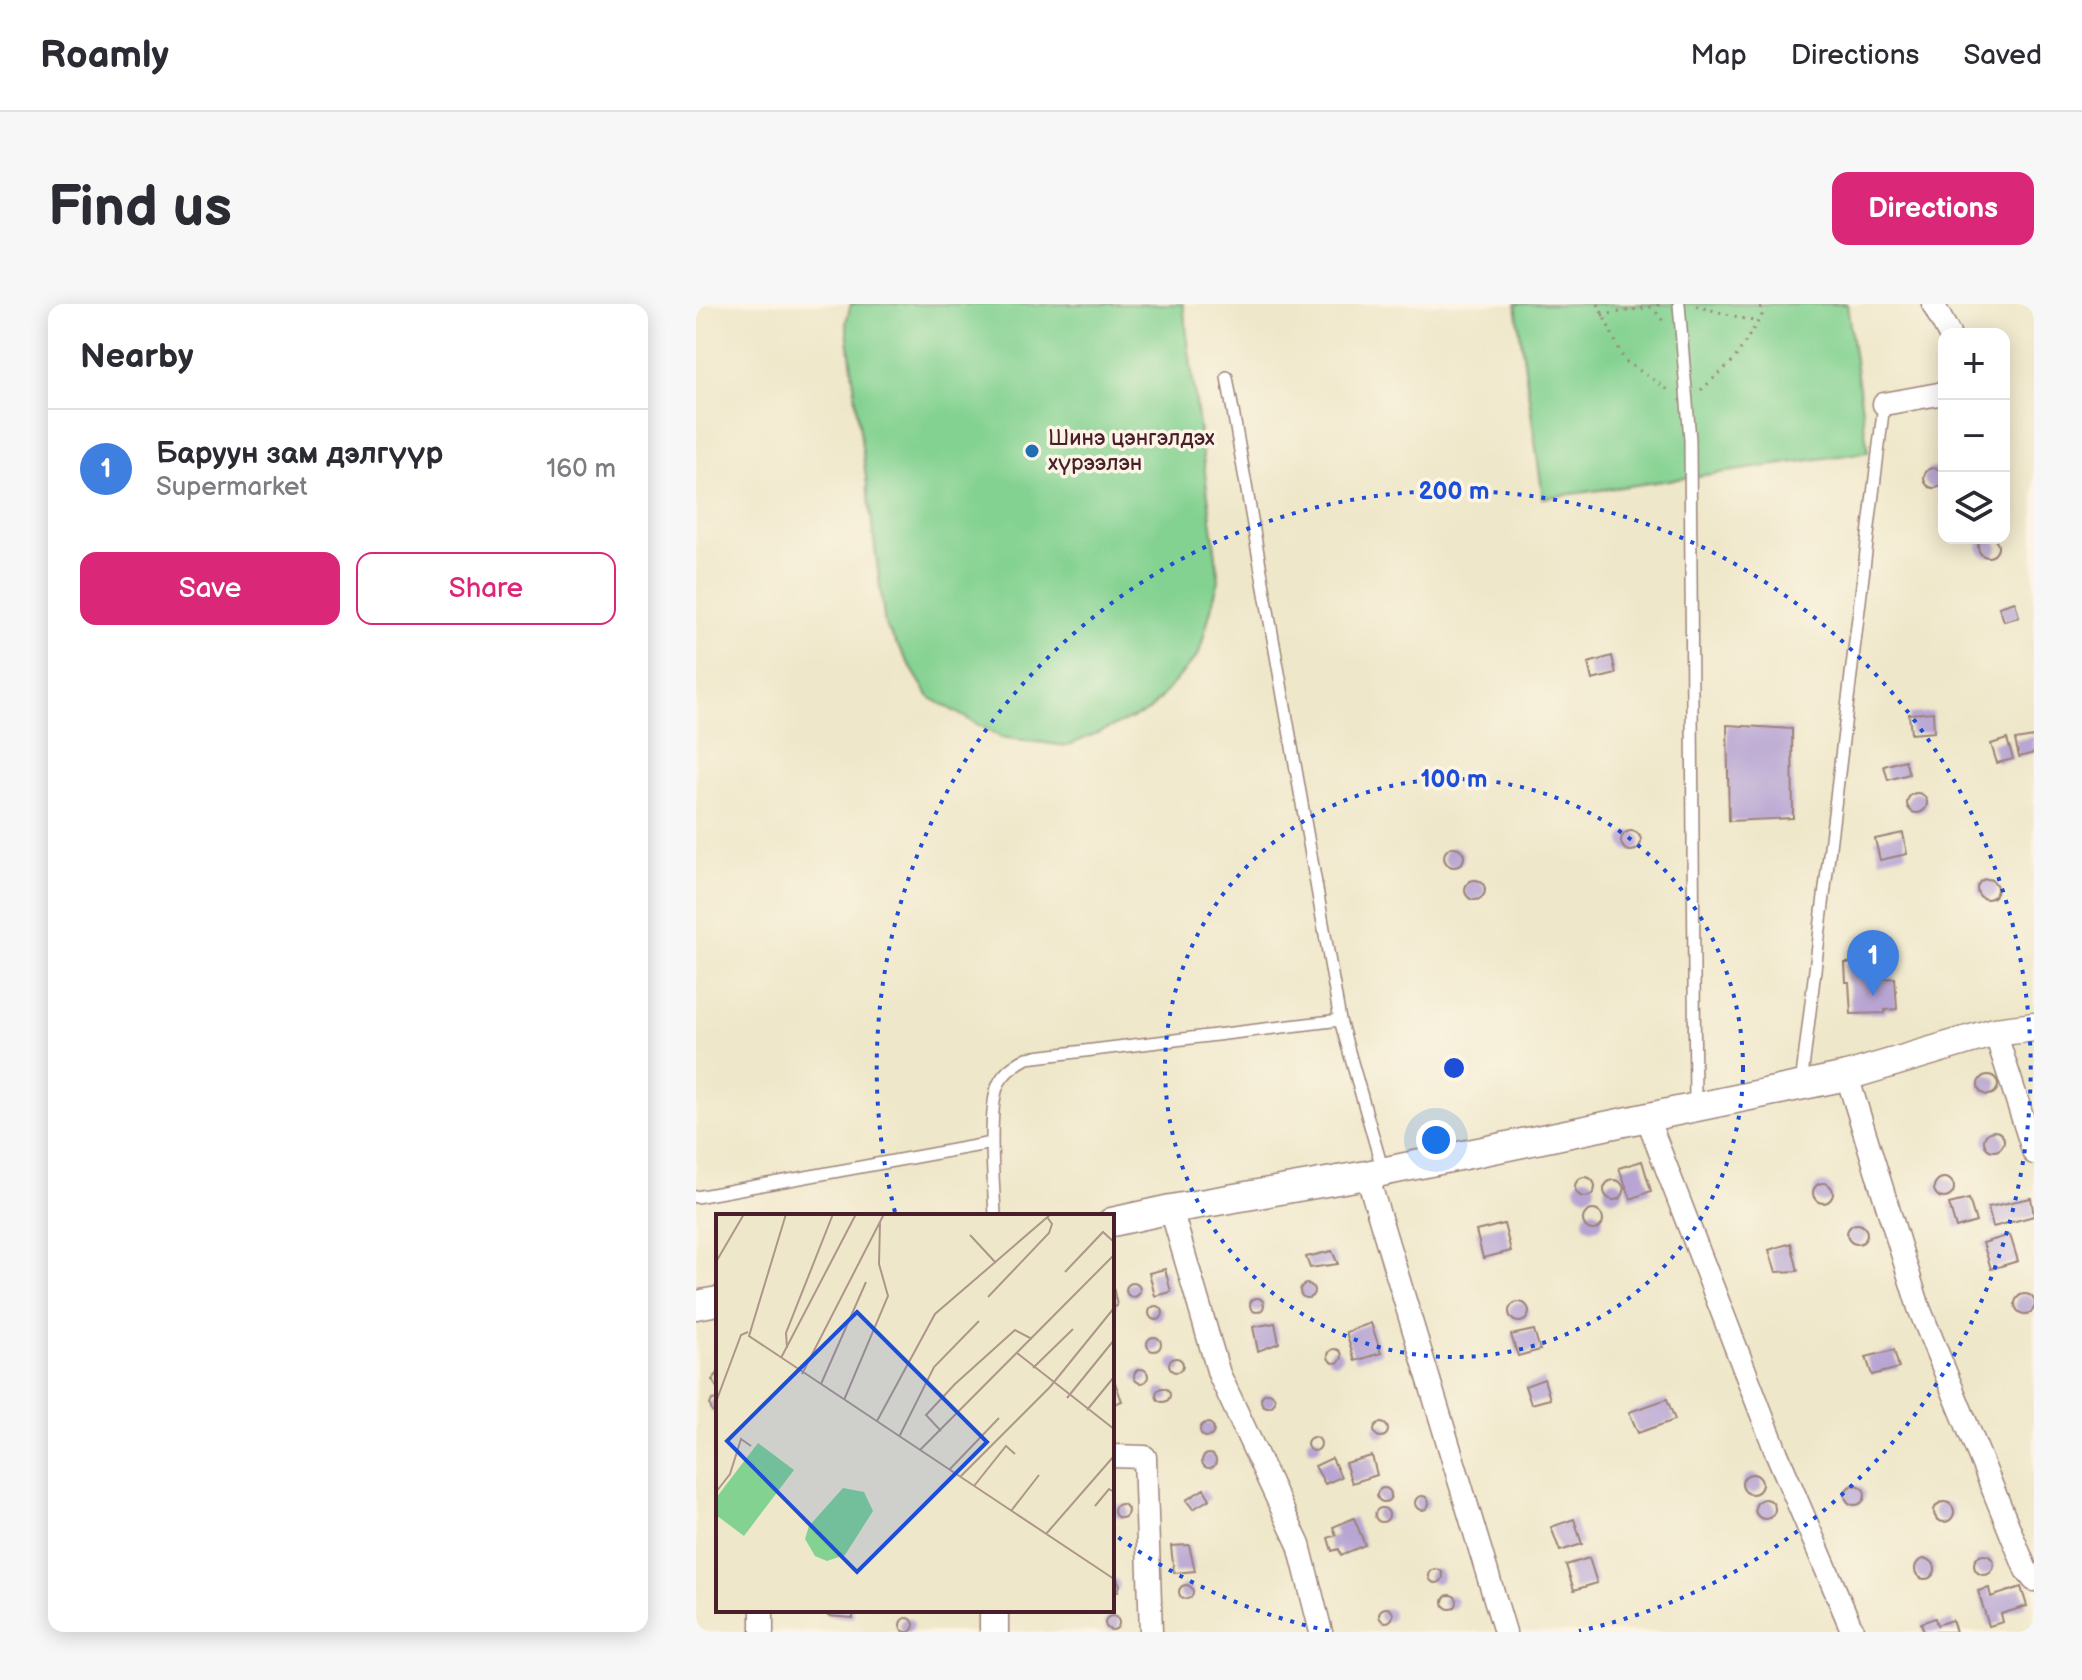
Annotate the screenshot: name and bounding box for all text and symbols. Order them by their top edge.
text: Roamly [40,33,169,78]
text: Map [1690,39,1747,72]
text: Directions [1791,39,1919,72]
text: Saved [1963,39,2042,72]
button: Directions [1832,172,2034,245]
text: Find us [48,175,232,242]
map controls [1938,328,2010,544]
button: + [1938,328,2010,400]
text: Nearby [80,336,194,377]
button: − [1938,400,2010,472]
place label: Шинэ цэнгэлдэх хүрээлэн [1048,425,1215,477]
text: Баруун зам дэлгүүр [156,436,443,472]
marker: Шинэ цэнгэлдэх хүрээлэн [1023,442,1041,460]
text: 1 [101,454,111,485]
text: 160 m [546,454,616,485]
text: Supermarket [156,472,307,503]
button: layers [1938,472,2010,544]
text: 200 m [1419,477,1489,506]
button: Save [80,552,340,625]
button: Share [356,552,616,625]
text: 100 m [1421,765,1487,794]
pin: 1 [1847,930,1899,996]
centre of rings [1440,1054,1468,1082]
your location [1416,1120,1456,1160]
inset map [716,1214,1114,1612]

